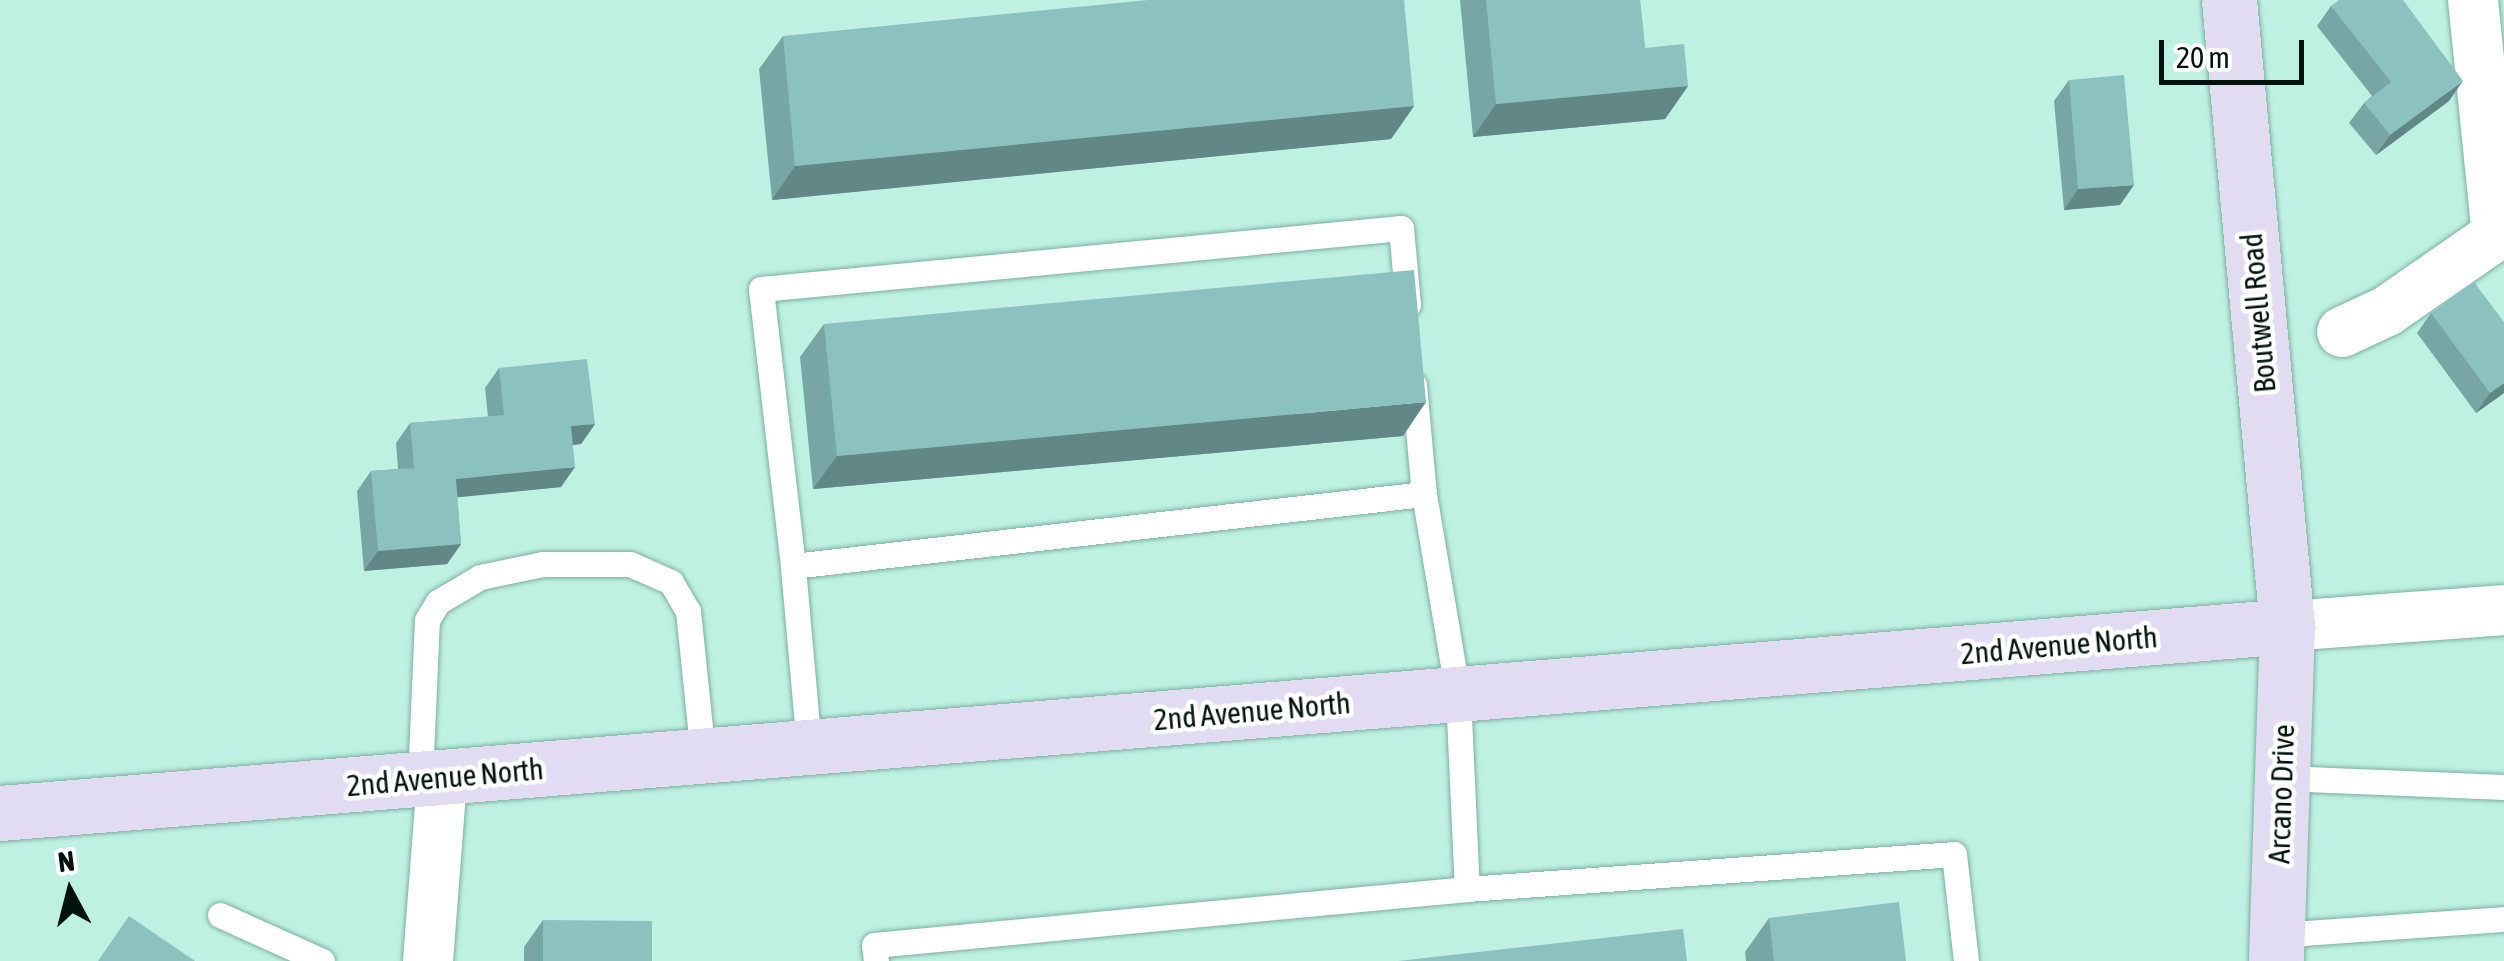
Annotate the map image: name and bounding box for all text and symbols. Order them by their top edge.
scale bar [2164,20,2309,82]
text: 20 m [2176,40,2230,74]
street label: Boutwell Road [2233,232,2283,394]
street label: 2nd Avenue North [1959,618,2159,672]
street label: 2nd Avenue North [1152,684,1352,738]
street label: Arcano Drive [2261,724,2301,864]
street label: 2nd Avenue North [345,750,545,804]
north arrow [20,841,120,941]
text: N [56,844,76,878]

